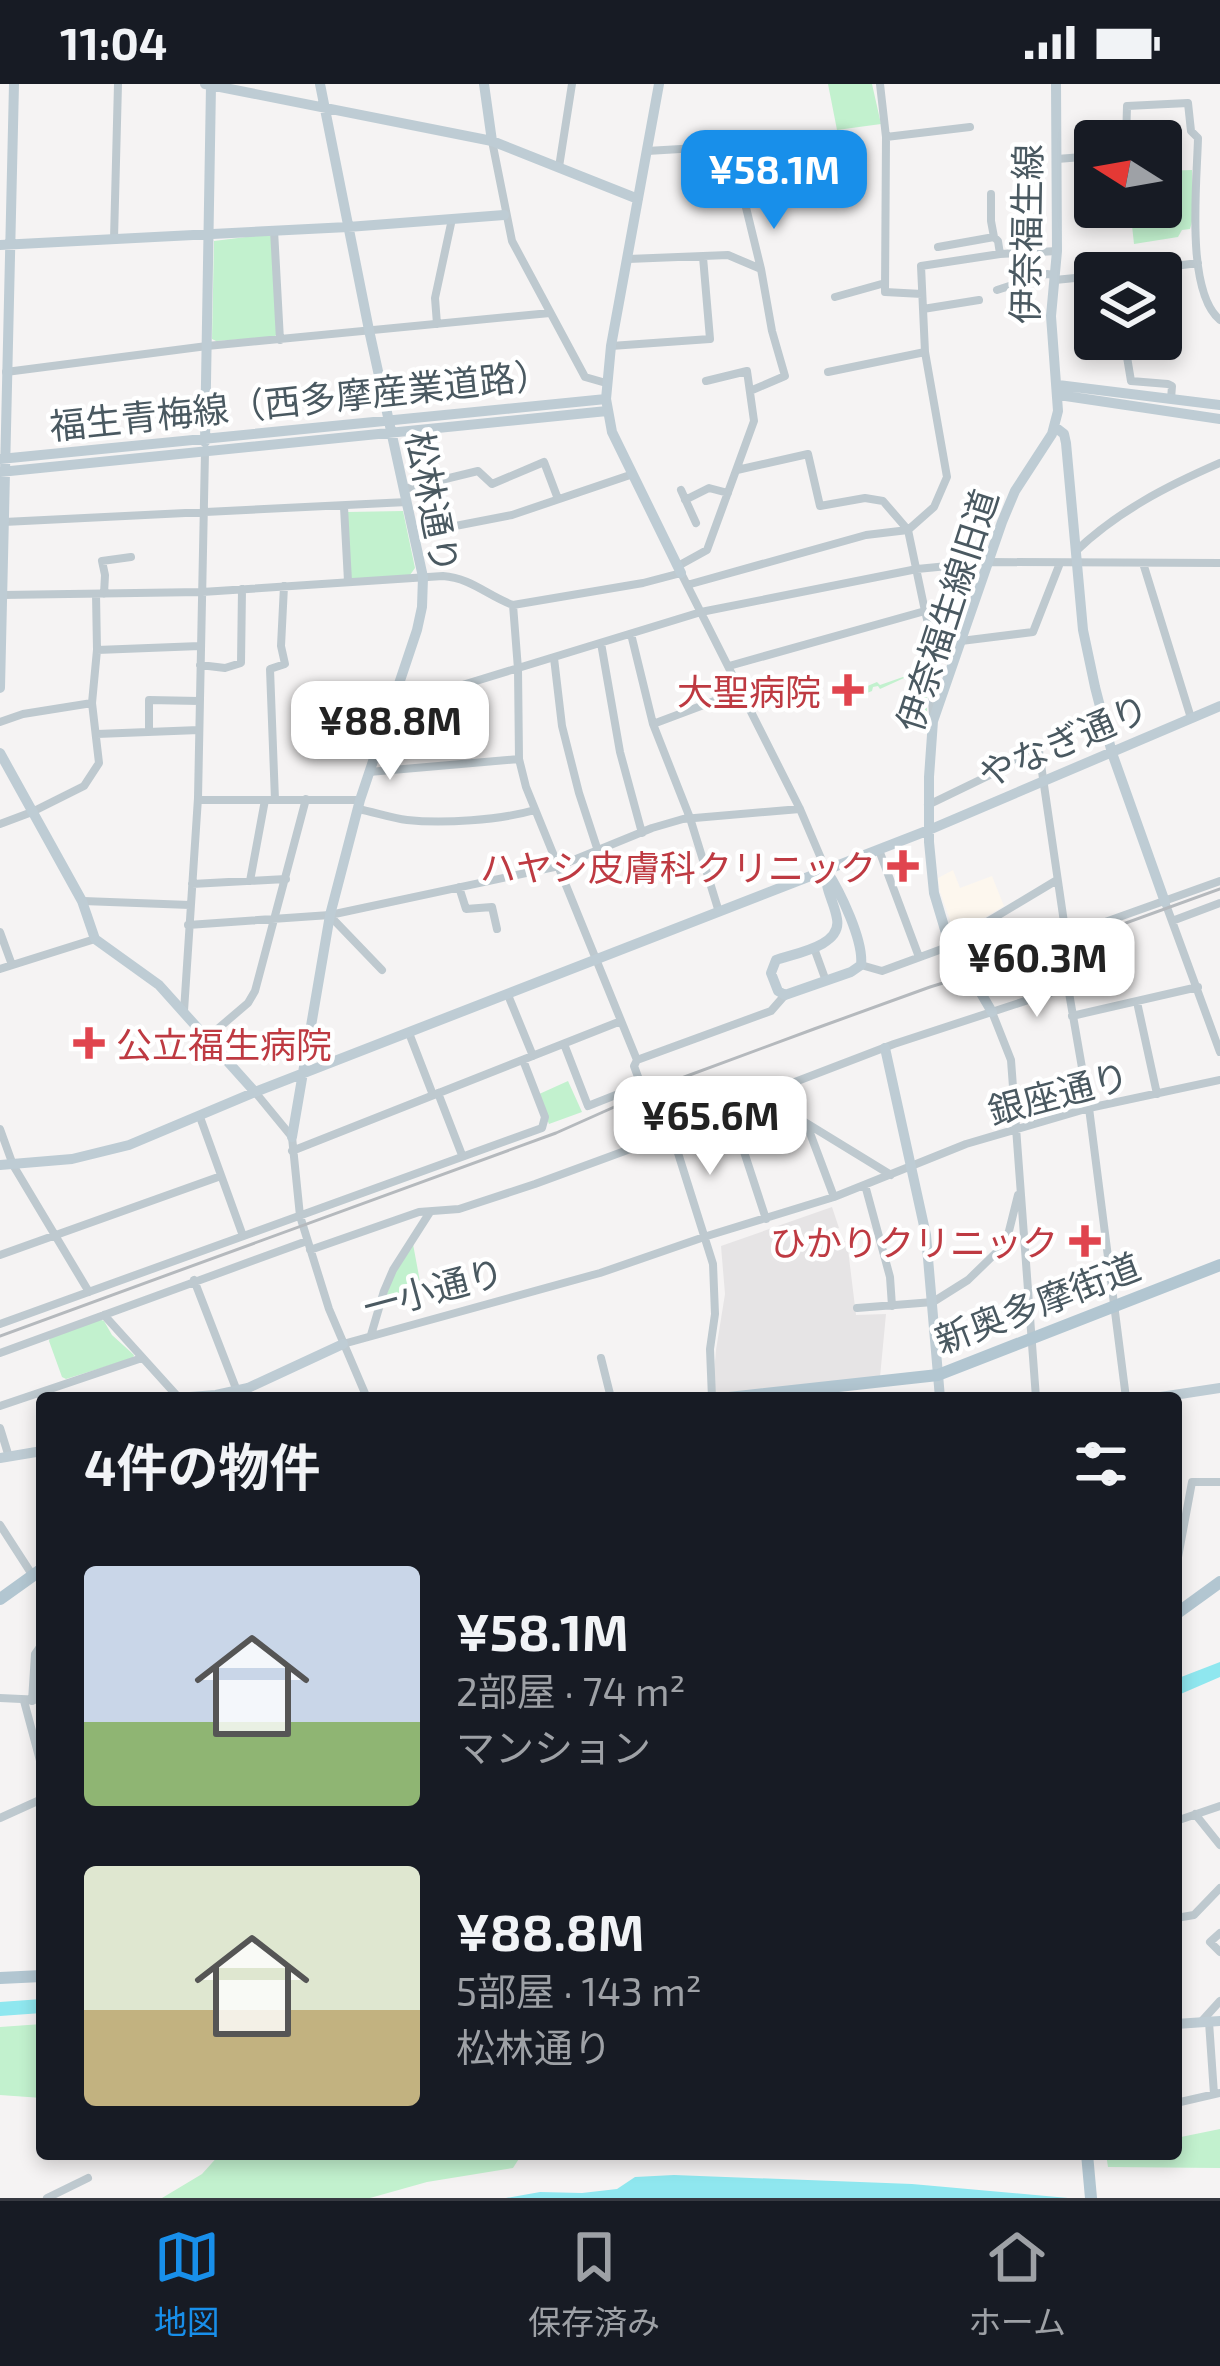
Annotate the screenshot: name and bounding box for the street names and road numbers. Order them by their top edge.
street label: 伊奈福生線 [1002,144,1048,324]
street label: 福生青梅線（西多摩産業道路） [47,351,553,447]
street label: 松林通り [399,427,469,577]
street label: 伊奈福生線旧道 [887,484,1005,736]
street label: やなぎ通り [972,685,1154,795]
street label: 銀座通り [983,1053,1133,1131]
street label: 新奥多摩街道 [928,1243,1146,1361]
street label: 一小通り [358,1249,508,1327]

